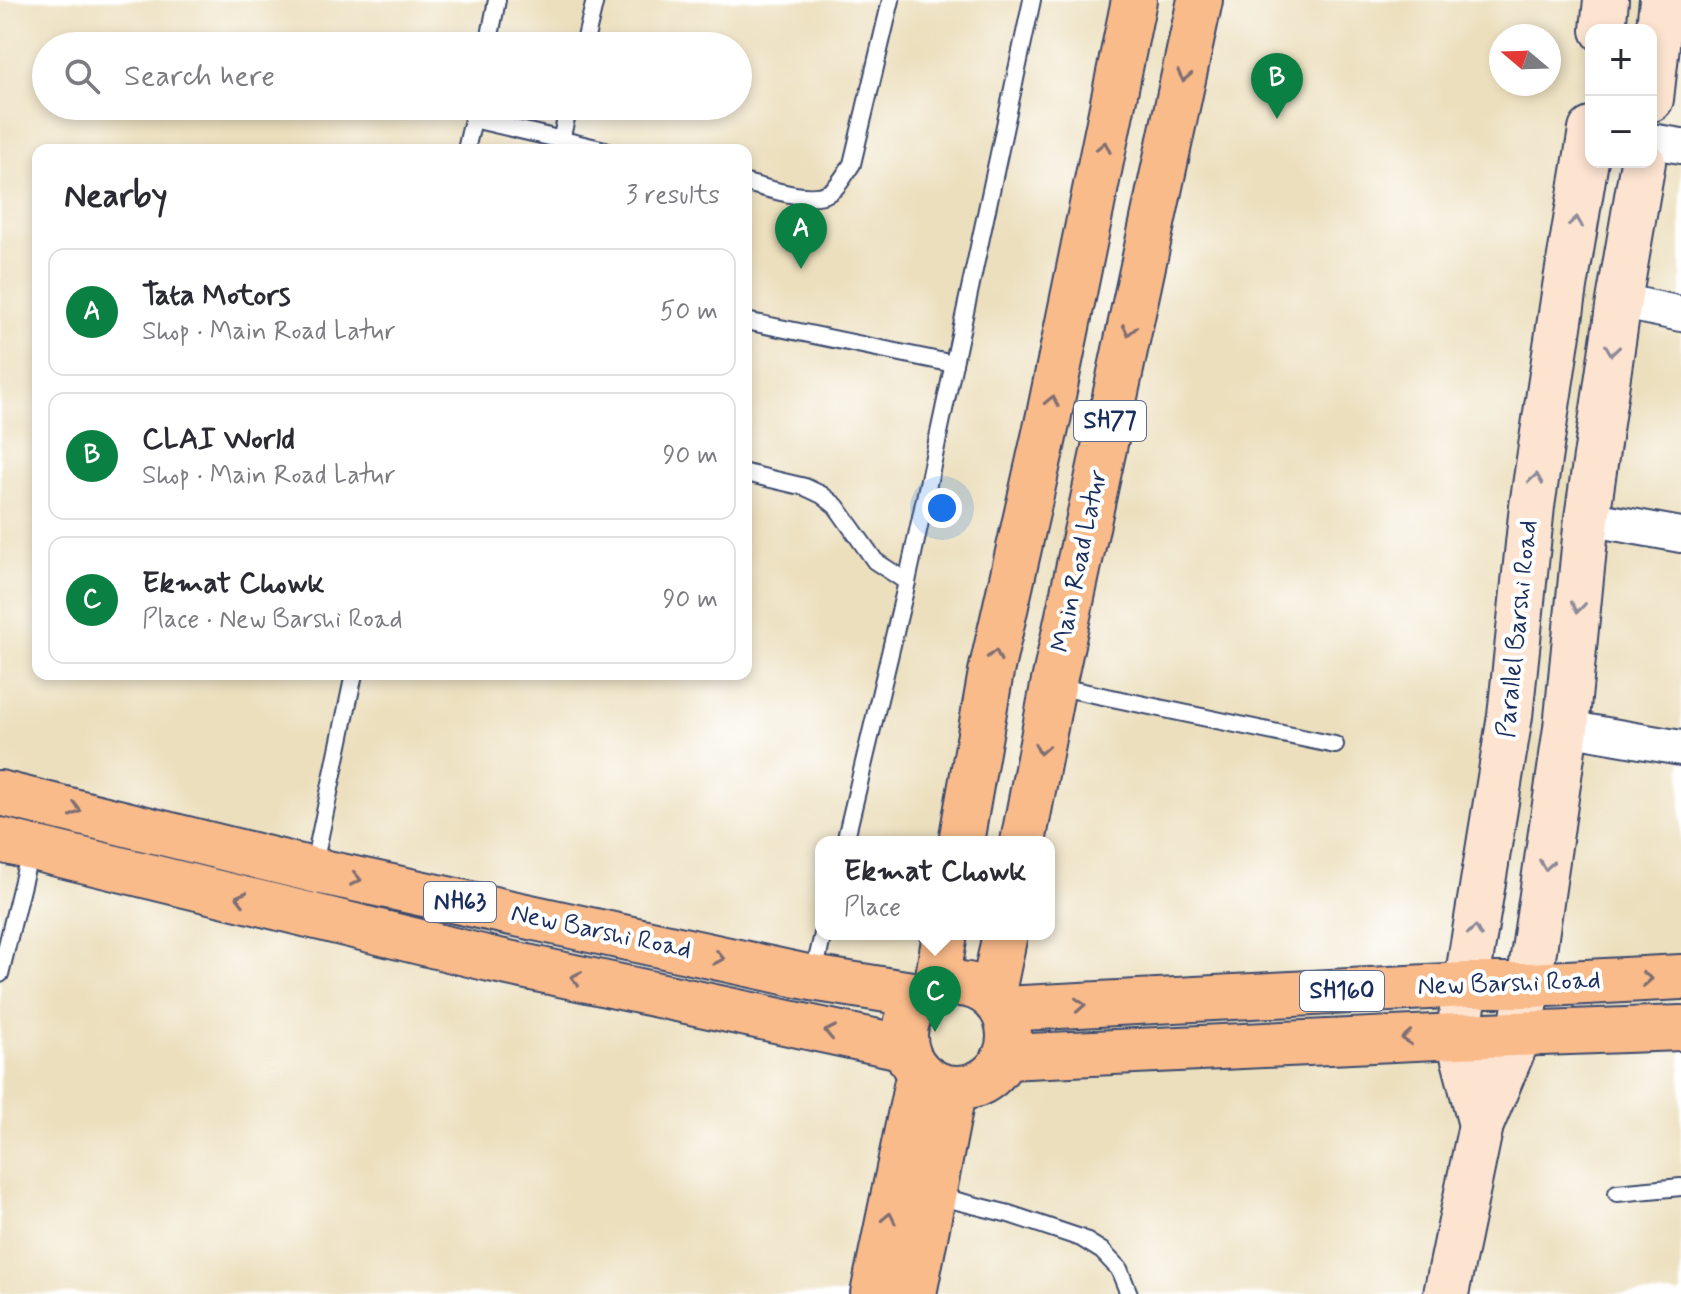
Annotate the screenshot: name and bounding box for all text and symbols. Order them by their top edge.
north arrow [1489,24,1561,96]
map controls [1585,24,1657,168]
button: + [1585,24,1657,96]
search box [32,32,752,120]
pin: B [1251,53,1303,119]
icon: search [60,54,104,98]
text: Search here [124,57,275,96]
one-way arrow [1176,69,1193,83]
button: − [1585,96,1657,168]
one-way arrow [1095,140,1112,154]
text: Nearby [64,174,168,219]
text: 3 results [626,179,720,213]
pin: A [775,203,827,269]
one-way arrow [1566,216,1583,229]
text: Tata Motors [142,276,290,315]
text: A [83,295,101,329]
text: 50 m [660,295,718,329]
text: Shop · Main Road Latur [142,315,396,349]
one-way arrow [1121,323,1138,337]
one-way arrow [1604,343,1621,356]
one-way arrow [1042,395,1059,408]
road number: SH77 [1074,401,1146,441]
text: CLAI World [142,420,295,459]
text: B [84,439,100,473]
text: 90 m [663,439,718,473]
text: Shop · Main Road Latur [142,459,396,493]
street label: Main Road Latur [1044,466,1116,656]
one-way arrow [1527,473,1544,486]
your location [922,488,962,528]
street label: Parallel Barshi Road [1490,518,1546,740]
text: Ekmat Chowk [142,564,324,603]
text: C [83,583,101,617]
text: 90 m [663,583,718,617]
one-way arrow [1570,601,1587,614]
text: Place · New Barshi Road [142,603,403,637]
one-way arrow [986,649,1003,662]
one-way arrow [1033,742,1050,756]
one-way arrow [69,801,82,818]
popup [815,836,1055,940]
text: Ekmat Chowk [844,852,1026,891]
one-way arrow [1538,858,1555,872]
one-way arrow [348,870,362,887]
road number: NH63 [424,882,496,922]
one-way arrow [235,891,249,908]
text: Place [844,891,901,925]
street label: New Barshi Road [508,896,694,968]
one-way arrow [1465,924,1482,938]
one-way arrow [712,949,725,966]
street label: New Barshi Road [1417,964,1601,1004]
pin: C [909,966,961,1032]
one-way arrow [569,970,583,987]
road number: SH160 [1300,971,1384,1011]
one-way arrow [1641,971,1654,988]
one-way arrow [1074,996,1087,1013]
one-way arrow [824,1024,837,1041]
one-way arrow [1400,1029,1413,1046]
one-way arrow [880,1211,897,1225]

